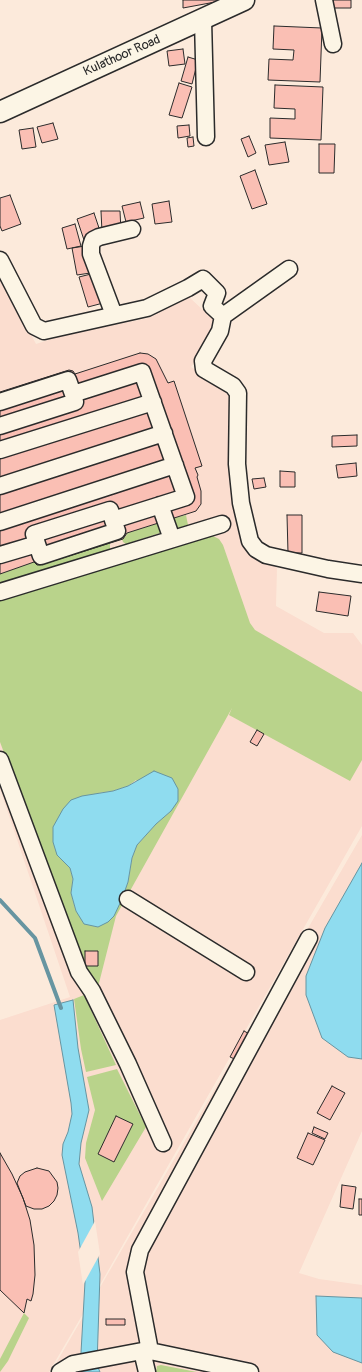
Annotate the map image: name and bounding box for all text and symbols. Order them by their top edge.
street label: Kulathoor Road [81,32,163,80]

